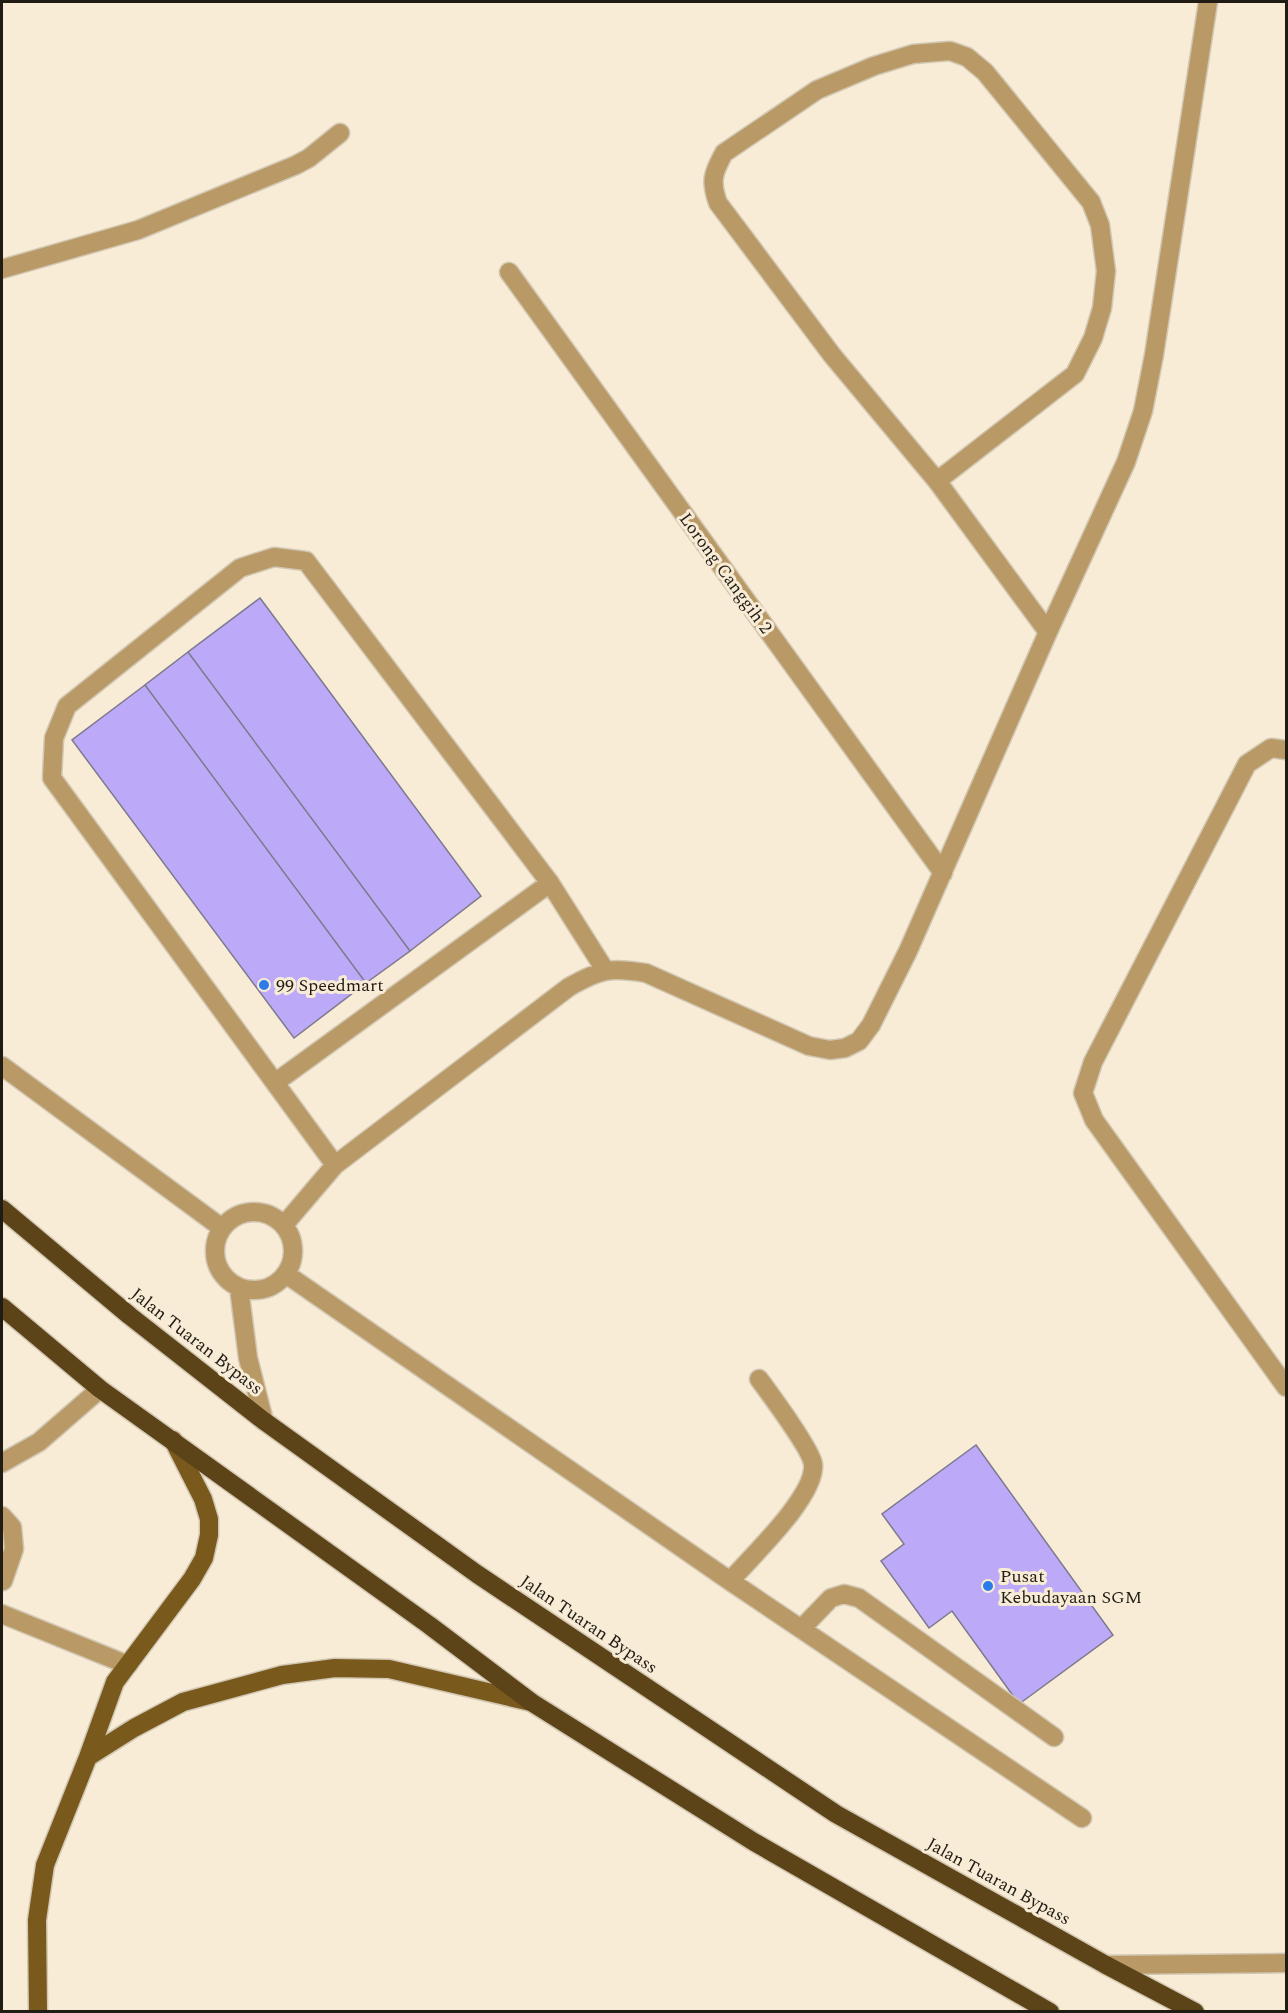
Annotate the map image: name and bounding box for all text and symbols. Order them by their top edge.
street label: Lorong Canggih 2 [672,507,779,639]
place label: 99 Speedmart [276,972,384,999]
marker: 99 Speedmart [257,978,271,992]
street label: Jalan Tuaran Bypass [125,1281,269,1402]
place label: Pusat Kebudayaan SGM [1000,1563,1142,1611]
street label: Jalan Tuaran Bypass [514,1568,663,1681]
marker: Pusat Kebudayaan SGM [981,1579,995,1593]
street label: Jalan Tuaran Bypass [922,1831,1076,1932]

